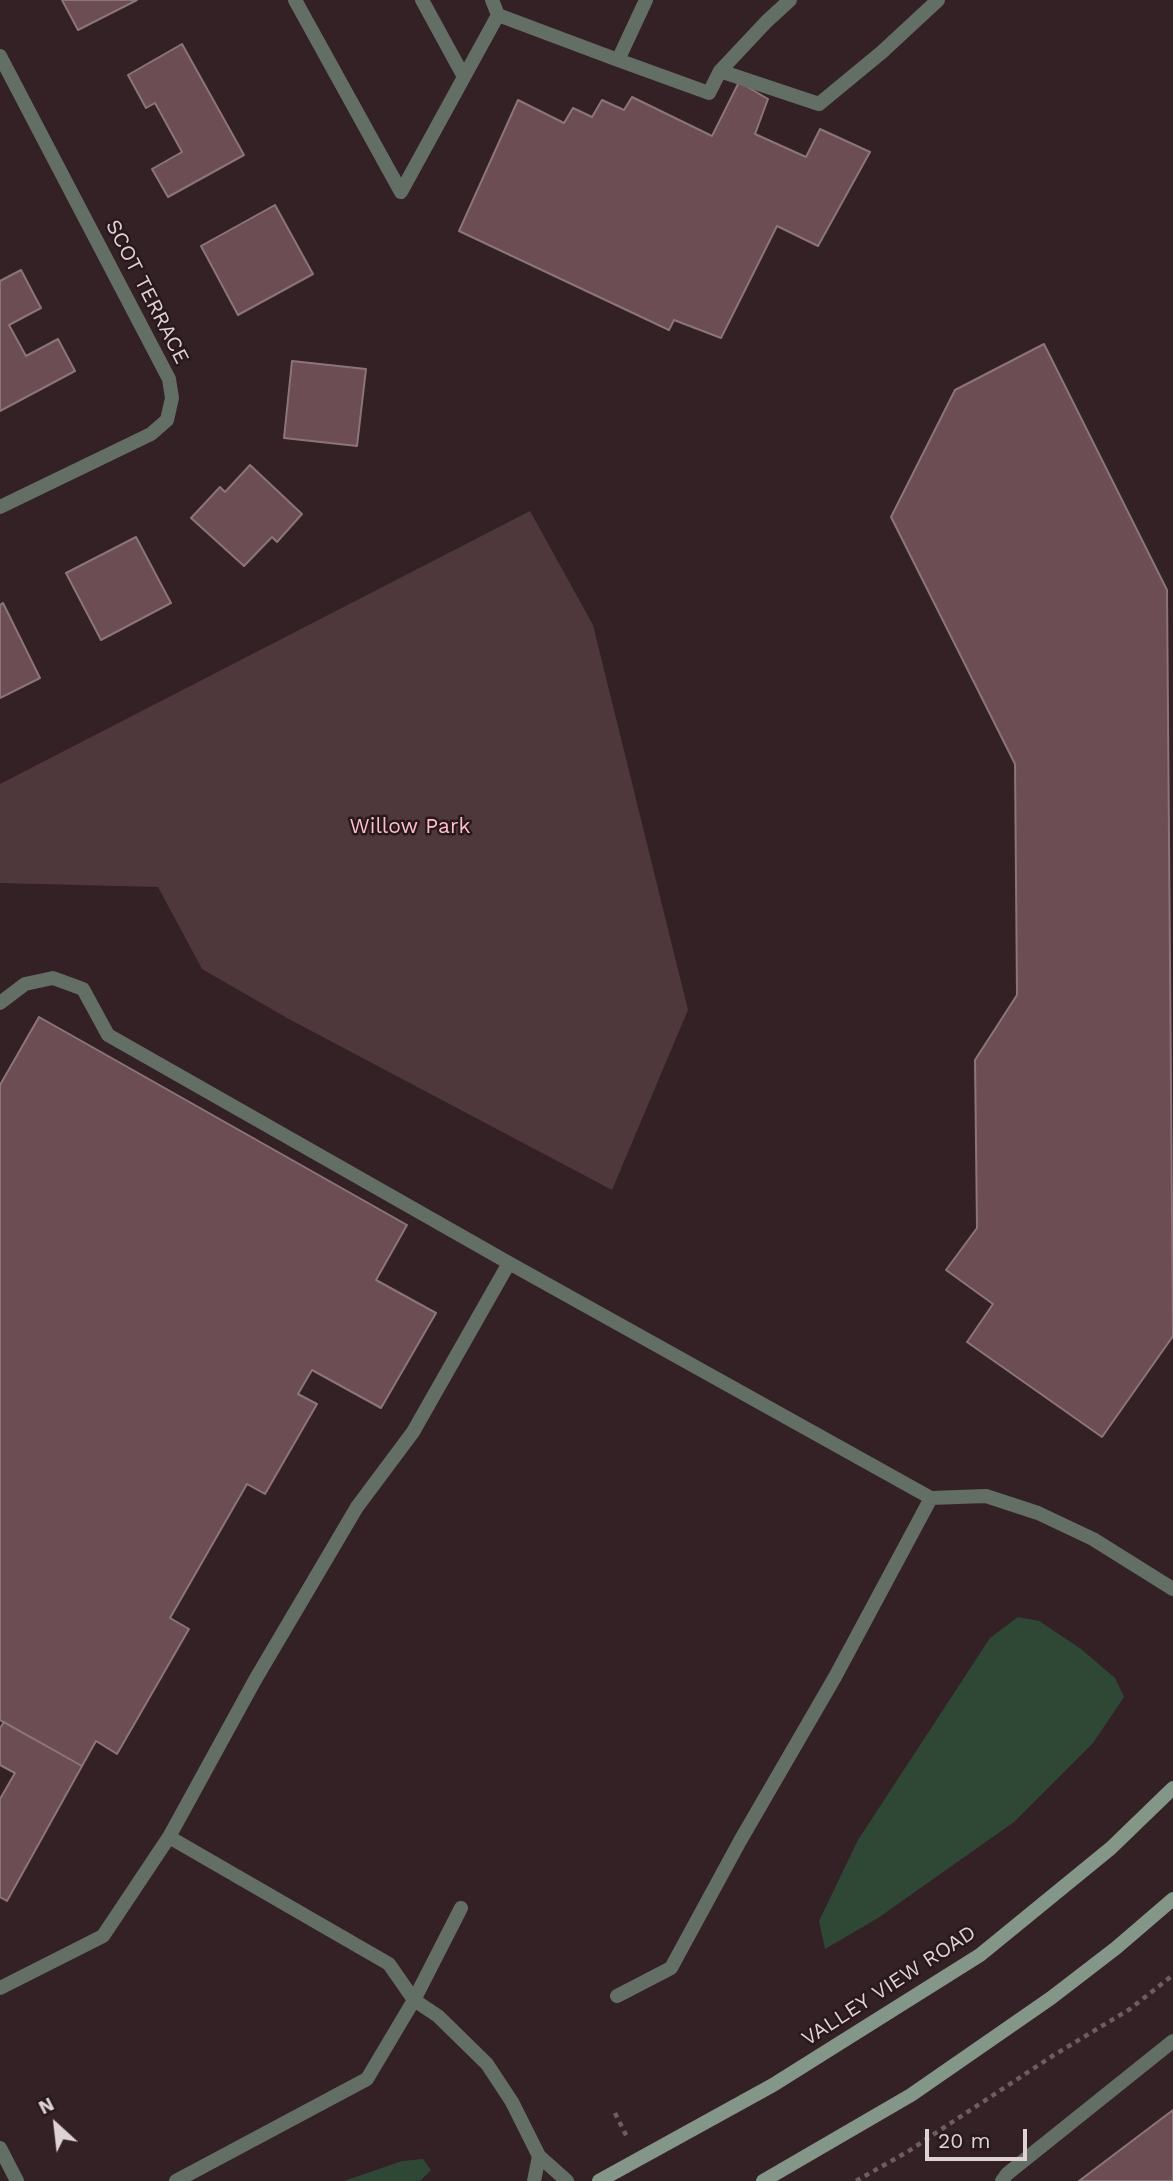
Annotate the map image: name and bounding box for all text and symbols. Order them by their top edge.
street label: SCOT TERRACE [100,216,194,368]
park label: Willow Park [350,814,470,840]
street label: VALLEY VIEW ROAD [797,1920,981,2052]
north arrow [21,2090,91,2160]
text: N [35,2092,58,2119]
scale bar [928,2114,1030,2158]
text: 20 m [938,2128,990,2153]

